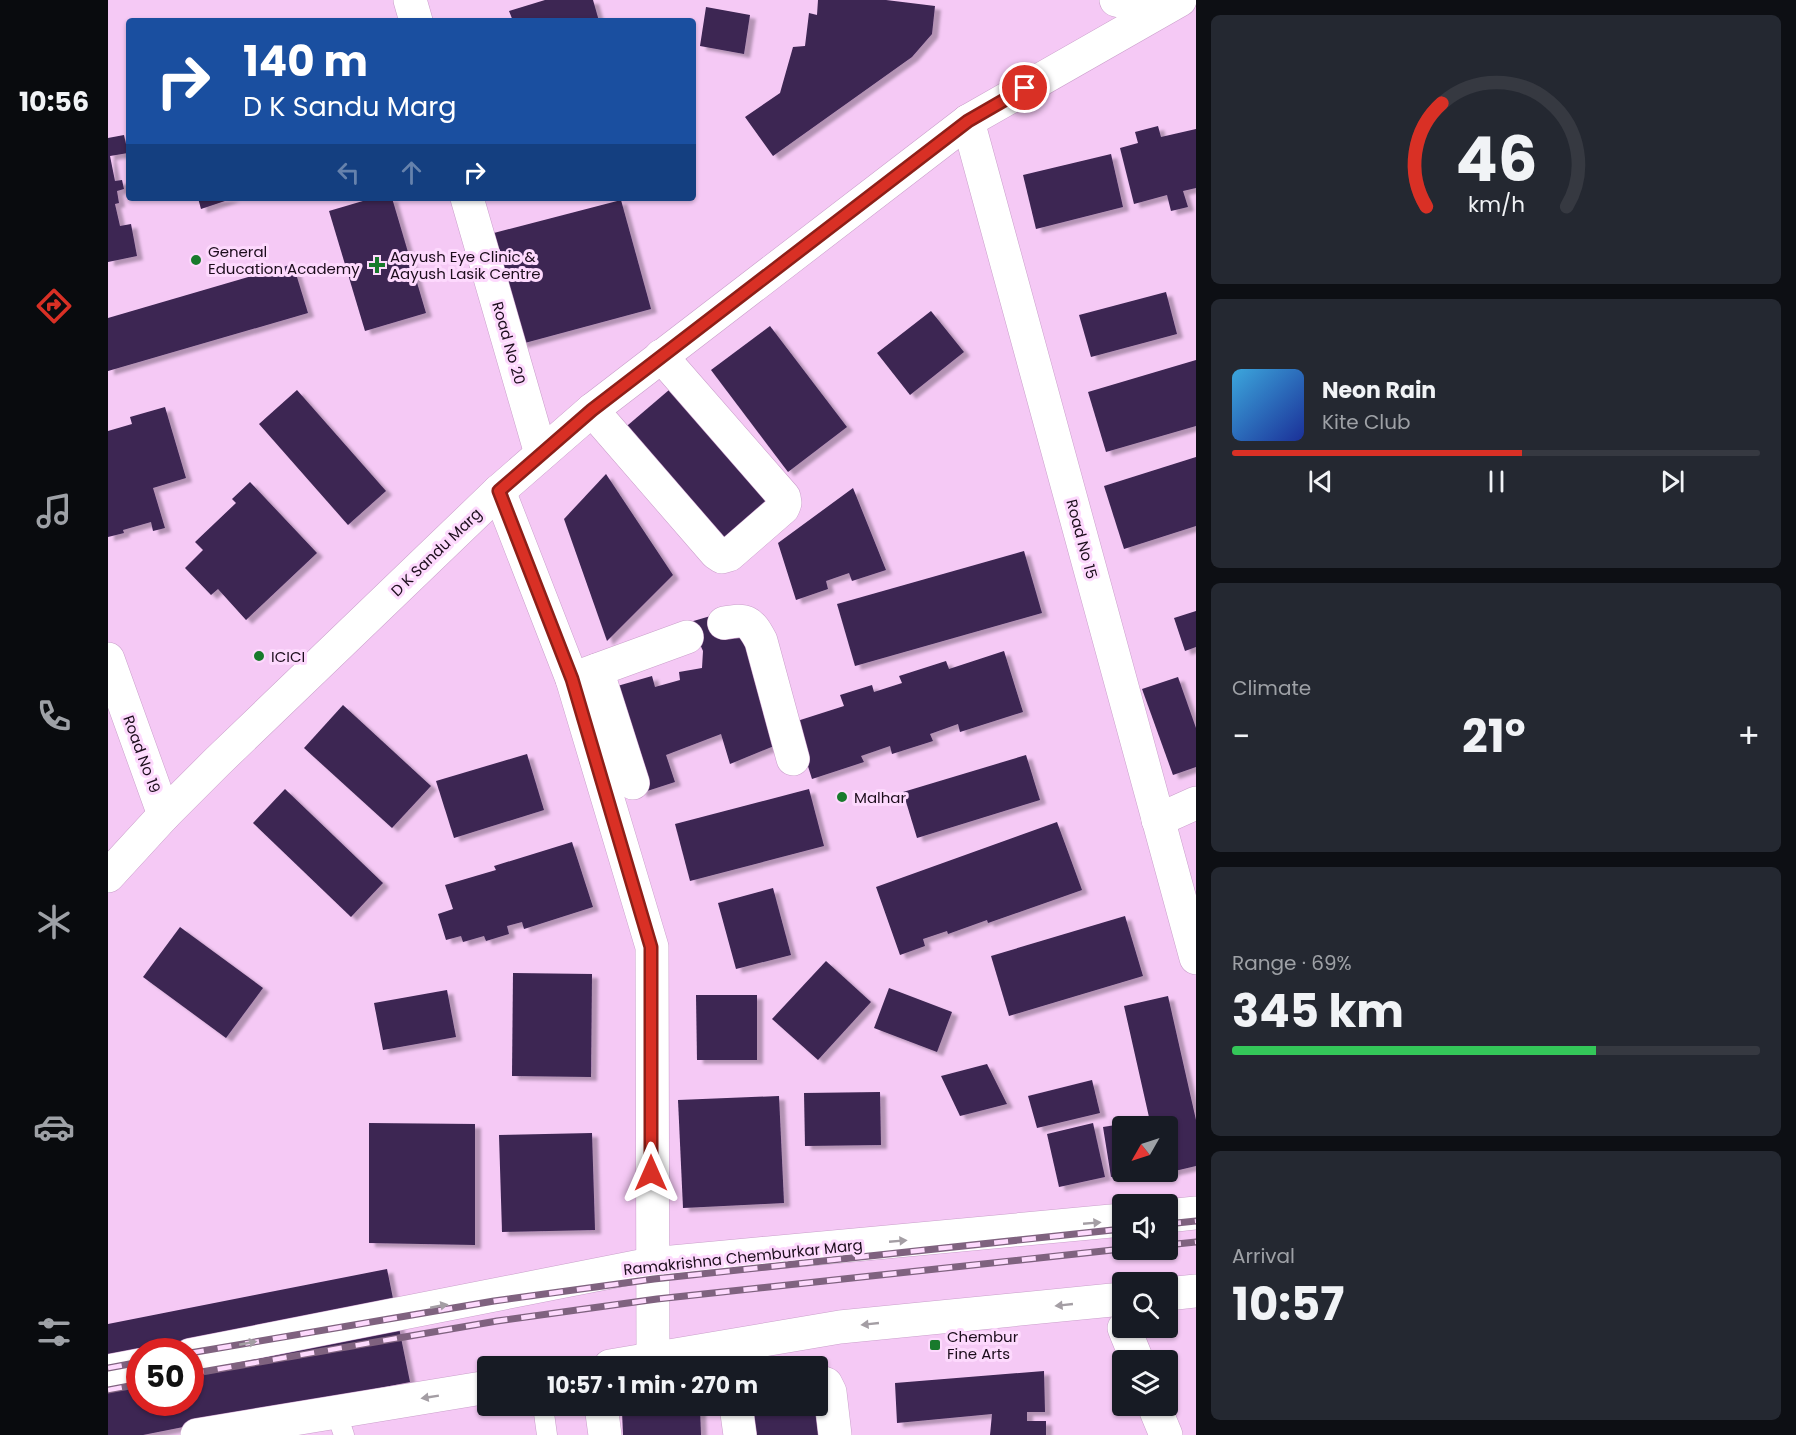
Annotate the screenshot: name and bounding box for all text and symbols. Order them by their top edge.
text: 140 m [243,32,368,91]
icon: right [144,42,222,120]
pin [999,62,1050,113]
icon: arrive [1008,71,1041,104]
text: 10:56 [19,83,89,120]
text: D K Sandu Marg [243,88,457,125]
text: 46 [1455,115,1537,203]
icon: left [332,156,365,189]
icon: ahead [395,156,428,189]
icon: right [458,156,491,189]
text: km/h [1467,189,1525,220]
place label: General Education Academy [208,241,360,279]
place label: Aayush Eye Clinic & Aayush Lasik Centre [390,246,540,284]
marker: General Education Academy [189,253,203,267]
marker: Aayush Eye Clinic & Aayush Lasik Centre [368,256,386,274]
icon: directions [33,285,75,327]
street label: Road No 20 [487,299,531,387]
text: Neon Rain [1322,375,1436,406]
text: Kite Club [1322,408,1411,436]
icon: previous [1304,465,1337,498]
icon: pause [1480,465,1513,498]
icon: next [1656,465,1689,498]
icon: music [33,490,75,532]
street label: Road No 15 [1061,497,1103,581]
street label: D K Sandu Marg [386,503,486,601]
place label: ICICI [271,646,305,667]
marker: ICICI [252,649,266,663]
text: Climate [1232,674,1311,702]
icon: phone [33,695,75,737]
text: 21° [1462,705,1526,768]
street label: Road No 19 [118,712,166,796]
text: − [1232,713,1250,760]
text: + [1737,713,1760,760]
place label: Malhar [854,787,906,808]
marker: Malhar [835,790,849,804]
icon: climate [33,901,75,943]
text: Range · 69% [1232,949,1352,977]
text: 345 km [1232,980,1404,1043]
icon: car [33,1106,75,1148]
north arrow [1112,1116,1178,1182]
map controls [1112,1116,1178,1416]
position arrow [619,1141,683,1205]
button: sound [1112,1194,1178,1260]
one-way arrow [1083,1218,1102,1228]
street label: Ramakrishna Chemburkar Marg [622,1234,864,1280]
one-way arrow [888,1236,907,1246]
text: Arrival [1232,1242,1295,1270]
button: search [1112,1272,1178,1338]
text: 10:57 [1232,1273,1344,1336]
one-way arrow [430,1300,448,1310]
one-way arrow [1054,1300,1073,1310]
icon: filters [33,1311,75,1353]
one-way arrow [860,1320,879,1329]
place label: Chembur Fine Arts [947,1326,1019,1364]
speed limit sign: 50 [126,1338,204,1416]
one-way arrow [239,1338,258,1347]
marker: Chembur Fine Arts [928,1338,942,1352]
button: layers [1112,1350,1178,1416]
text: 10:57 · 1 min · 270 m [547,1370,758,1401]
one-way arrow [420,1392,439,1401]

